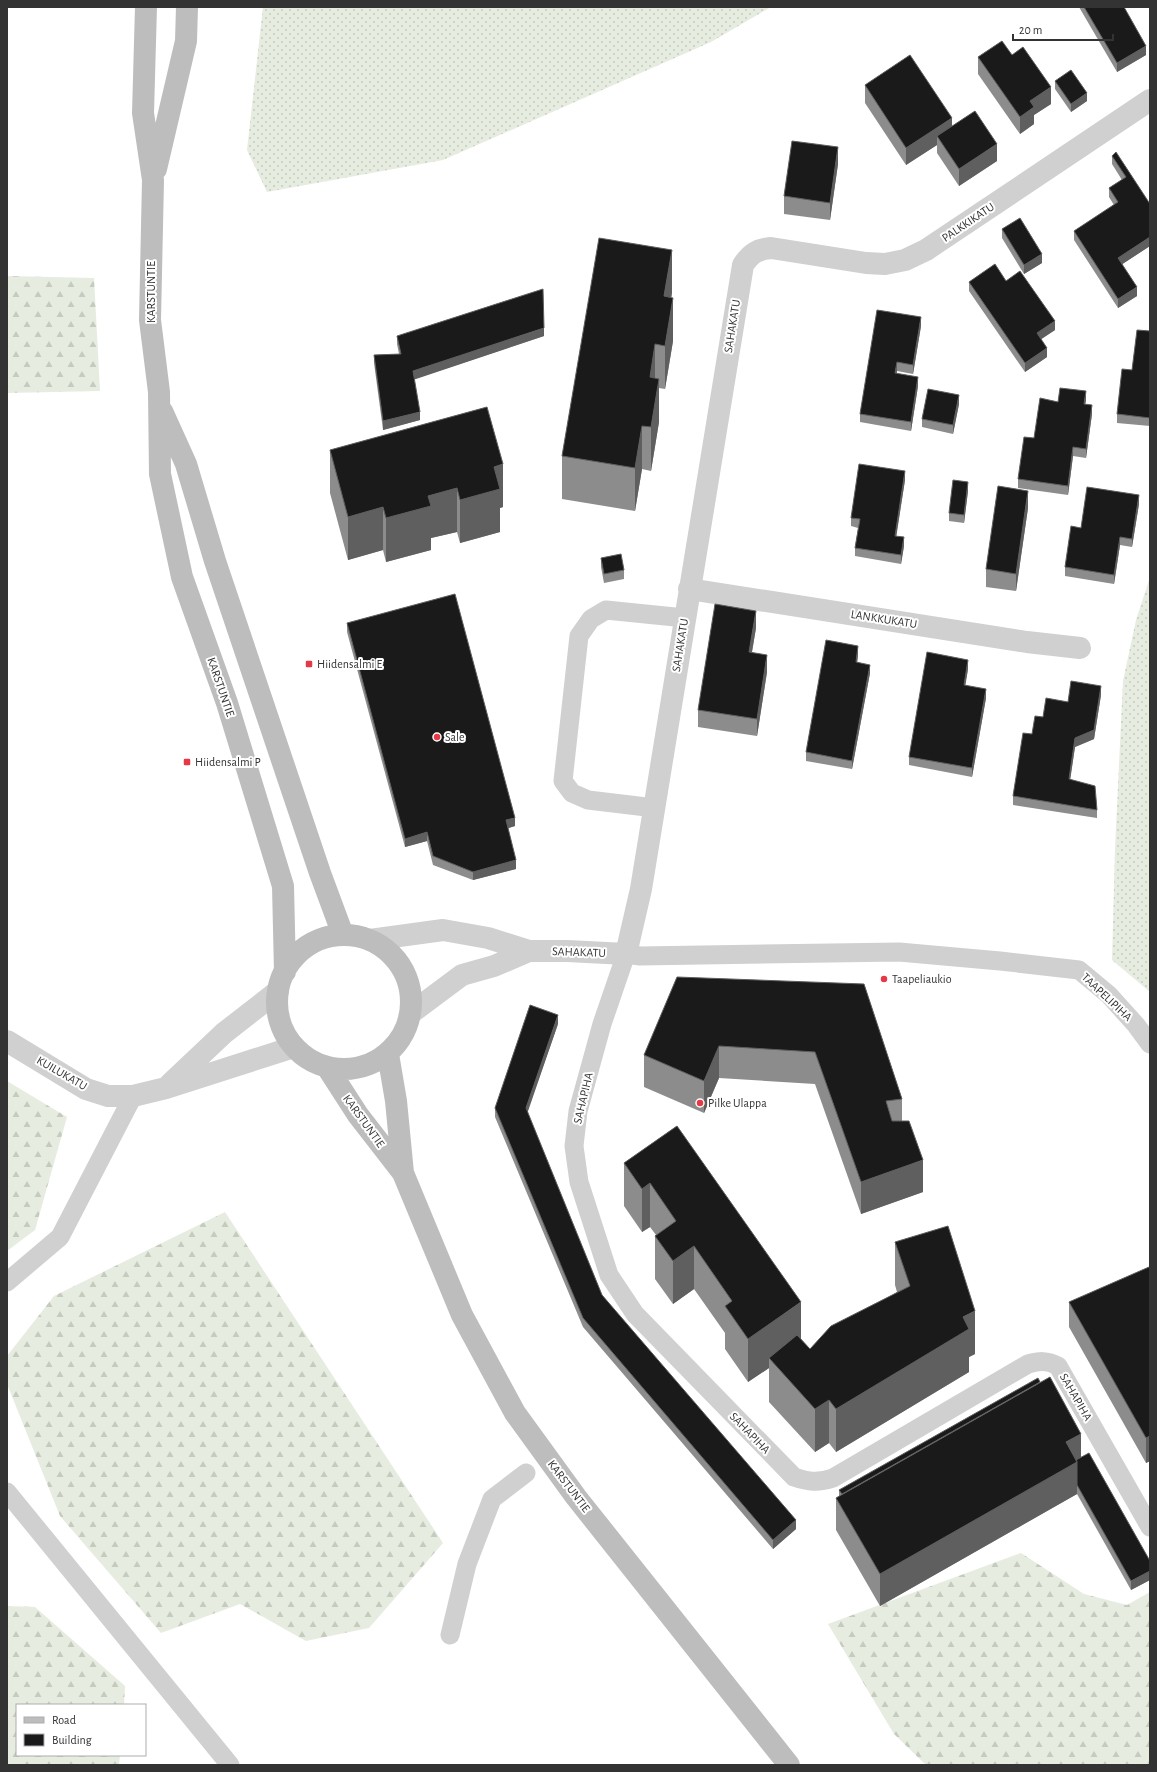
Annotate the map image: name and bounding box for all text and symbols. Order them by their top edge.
scale bar [1013,16,1113,42]
text: 20 m [1019,24,1042,36]
street label: PALKKIKATU [940,200,996,244]
street label: KARSTUNTIE [145,261,157,323]
street label: SAHAKATU [722,298,742,354]
street label: LANKKUKATU [850,608,918,630]
street label: SAHAKATU [670,617,690,673]
street label: KARSTUNTIE [205,656,237,718]
place label: Hiidensalmi E [317,658,382,670]
marker: Hiidensalmi E [304,659,314,669]
place label: Sale [445,731,464,743]
marker: Sale [432,732,442,742]
place label: Hiidensalmi P [195,756,261,768]
marker: Hiidensalmi P [182,757,192,767]
street label: SAHAKATU [552,945,606,959]
street label: TAAPELIPIHA [1080,971,1135,1023]
place label: Taapeliaukio [892,973,952,985]
marker: Taapeliaukio [879,974,889,984]
street label: KUILUKATU [35,1054,89,1092]
street label: SAHAPIHA [571,1071,595,1125]
street label: KARSTUNTIE [341,1092,387,1150]
place label: Pilke Ulappa [708,1097,767,1109]
marker: Pilke Ulappa [695,1098,705,1108]
street label: SAHAPIHA [1058,1371,1094,1423]
street label: SAHAPIHA [727,1410,773,1456]
street label: KARSTUNTIE [546,1458,593,1515]
legend [16,1704,146,1756]
text: Road [52,1714,76,1726]
text: Building [52,1734,92,1746]

